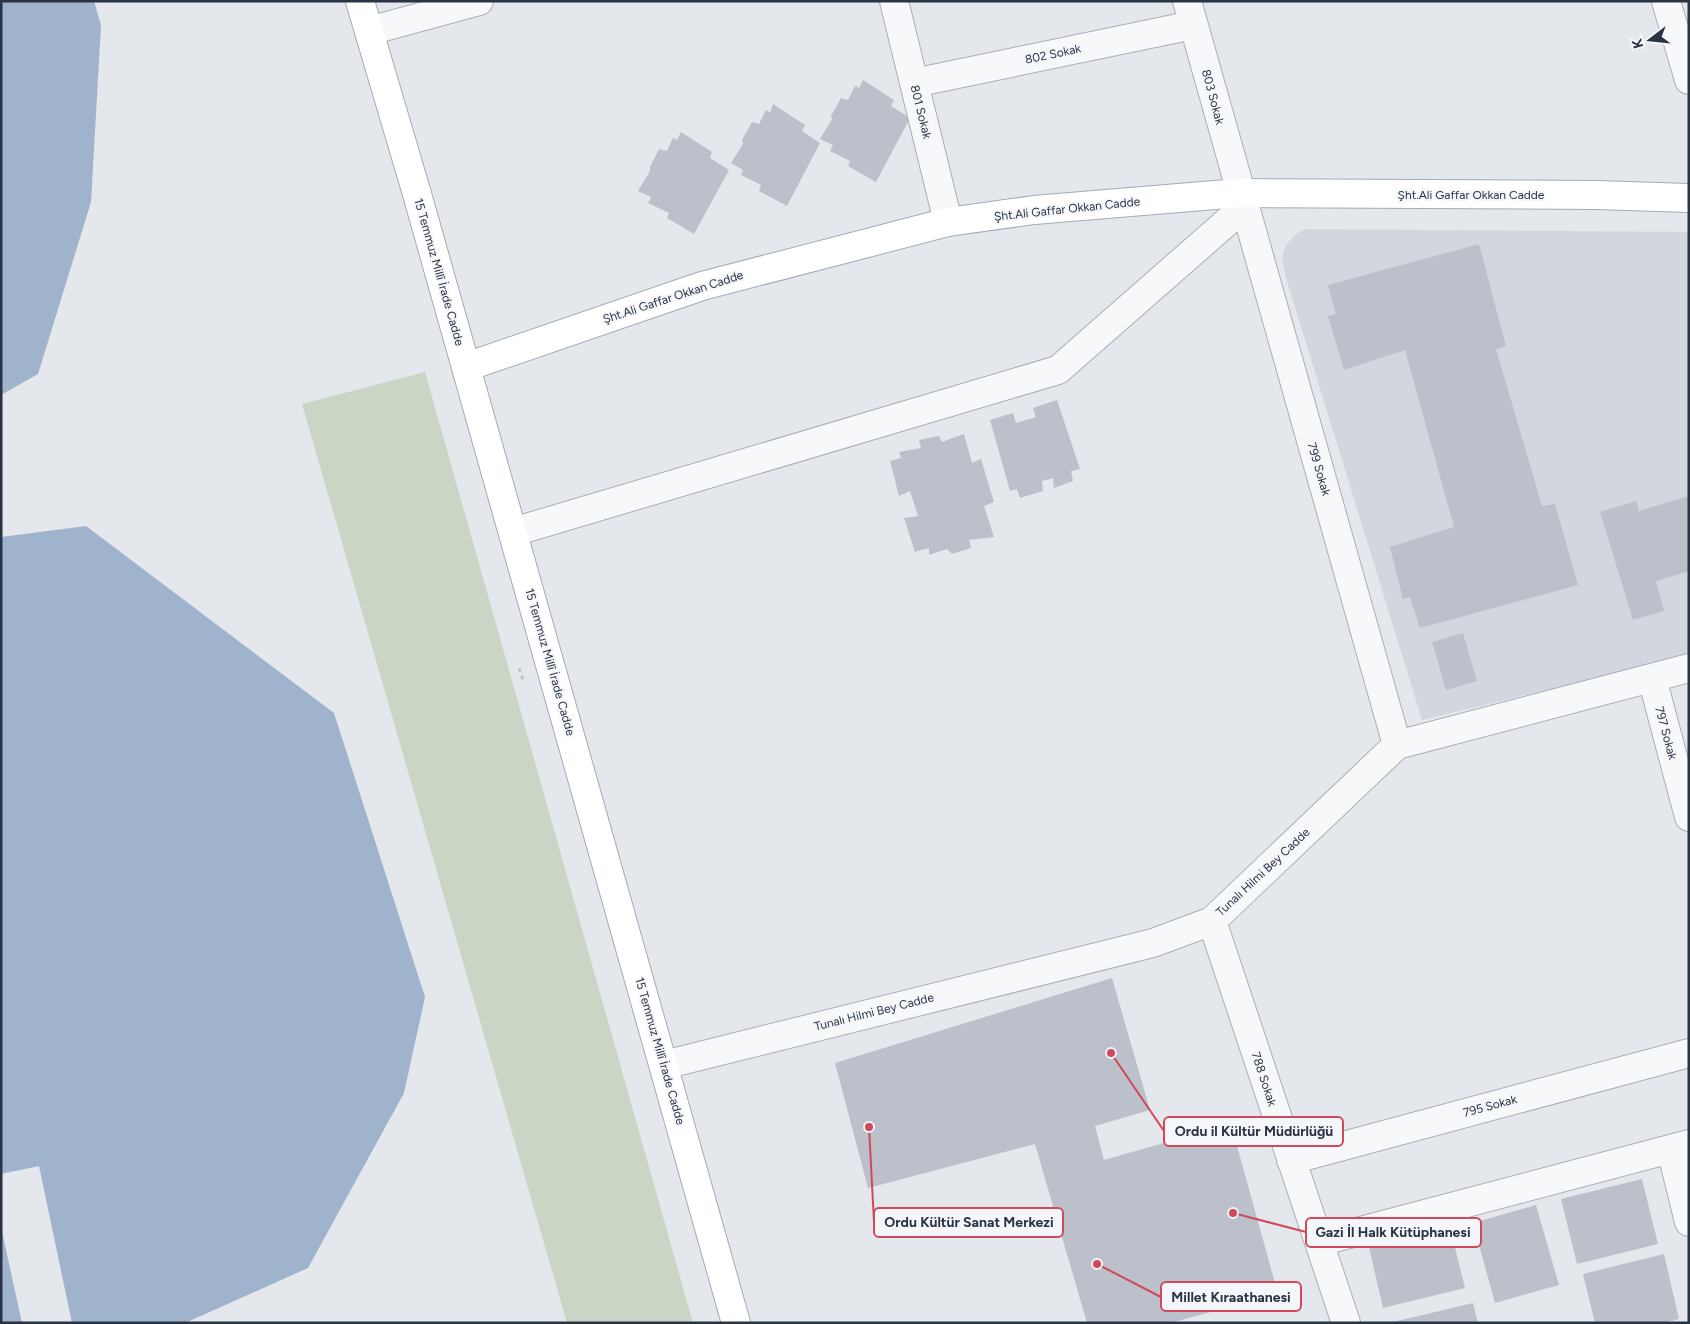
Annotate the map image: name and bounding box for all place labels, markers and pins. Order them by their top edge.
callout: Ordu il Kültür Müdürlüğü [1164,1117,1343,1146]
callout: Ordu Kültür Sanat Merkezi [874,1208,1063,1237]
callout: Gazi İl Halk Kütüphanesi [1306,1218,1481,1247]
callout: Millet Kıraathanesi [1161,1282,1301,1311]

